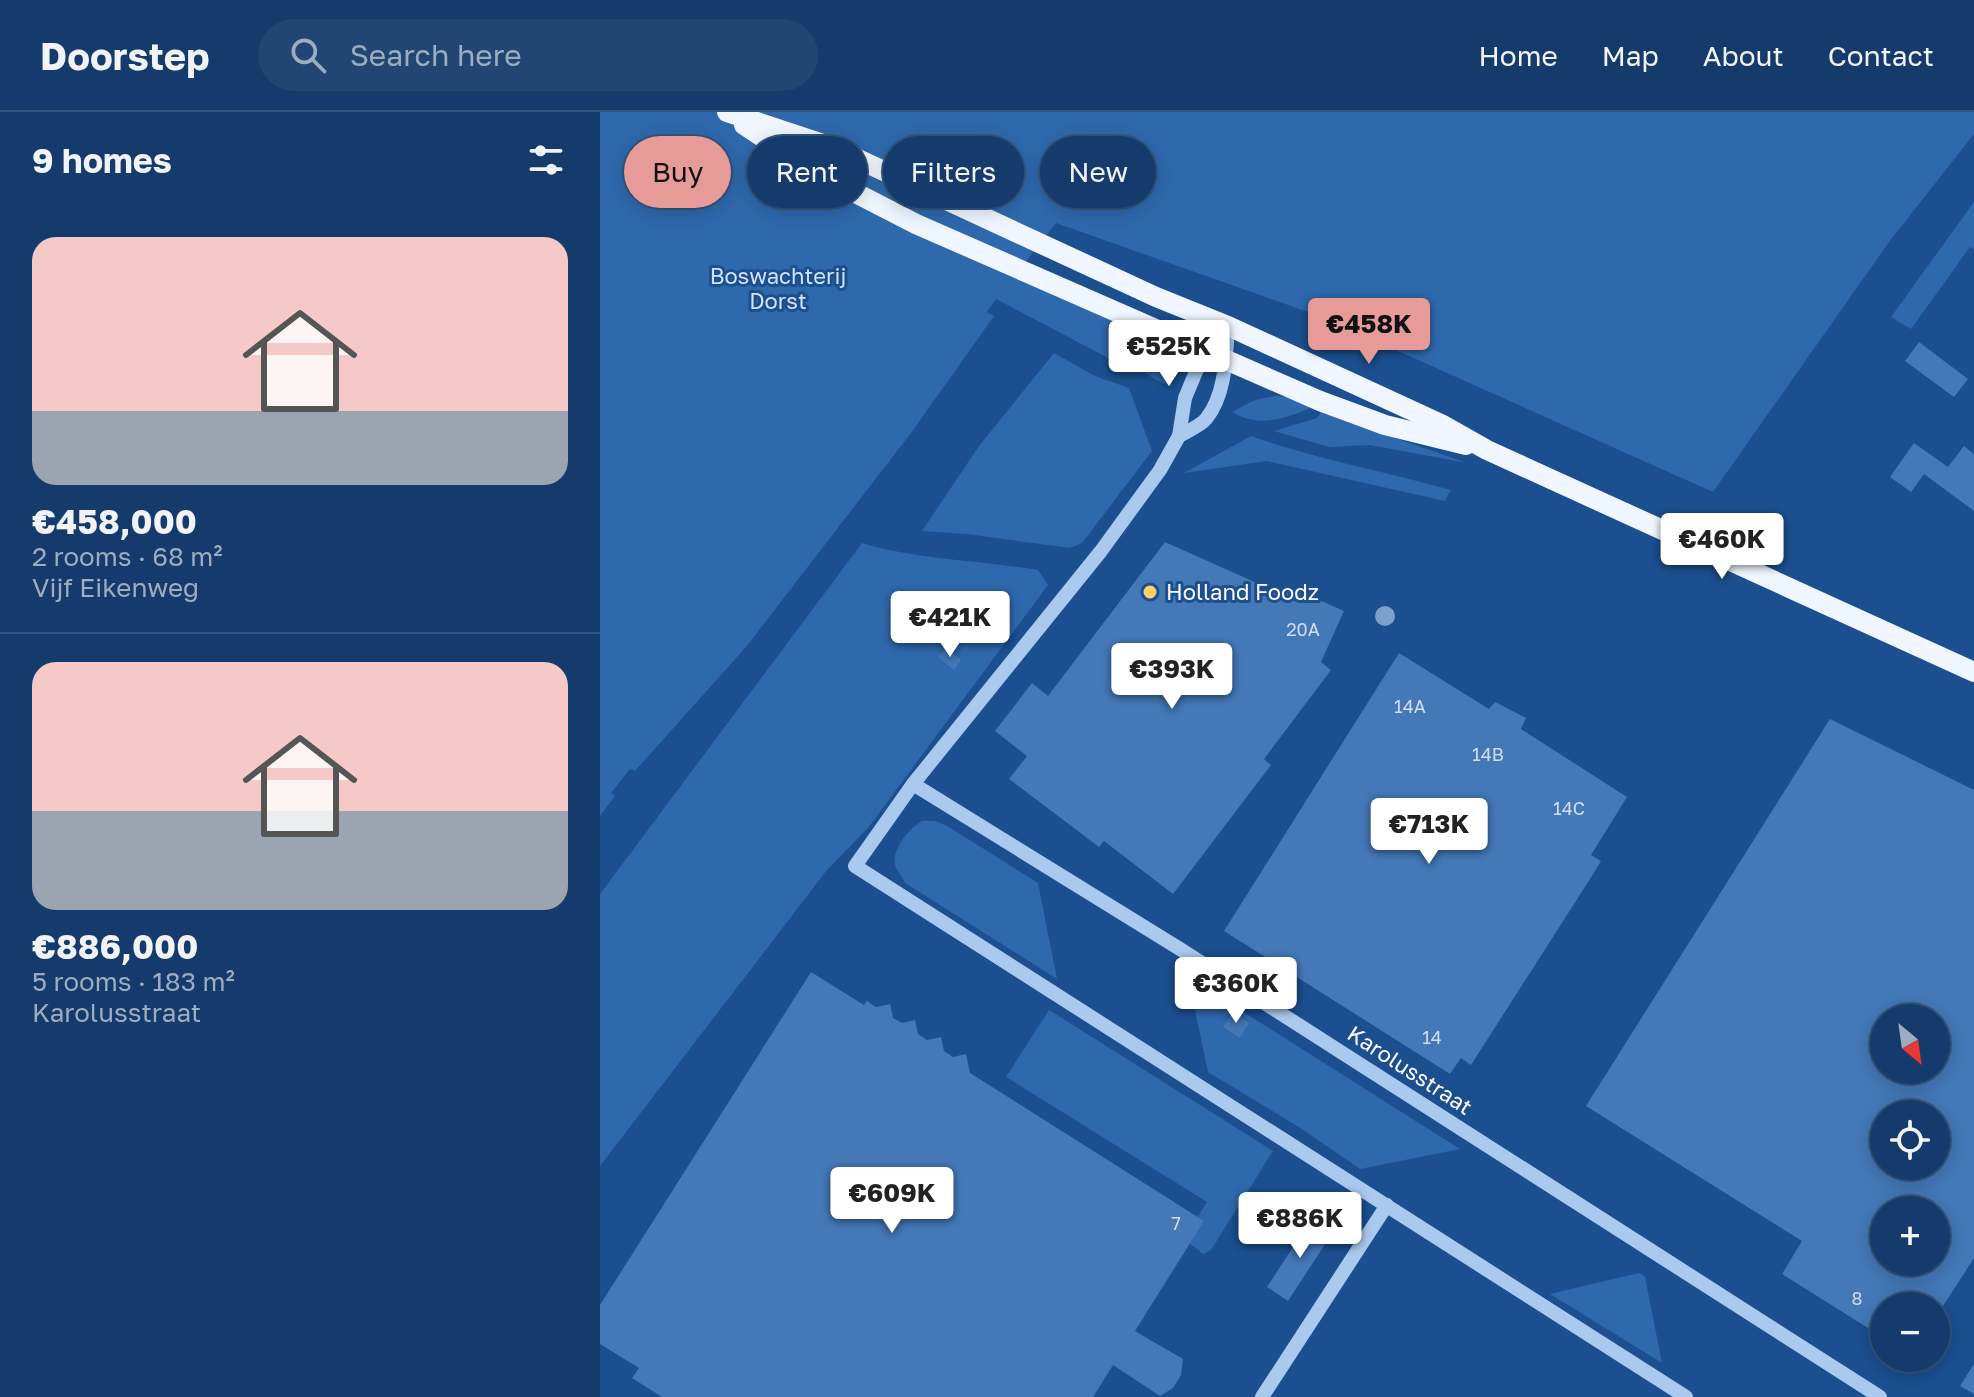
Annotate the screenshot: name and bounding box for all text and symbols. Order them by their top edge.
search box [258,19,818,91]
text: Doorstep [40,33,210,78]
icon: search [286,33,330,77]
text: Search here [350,37,522,73]
text: Home [1479,39,1558,72]
text: Map [1602,39,1659,72]
text: About [1703,39,1784,72]
text: Contact [1828,39,1934,72]
chip: Buy [624,136,731,208]
chip: Rent [747,136,867,208]
chip: Filters [883,136,1024,208]
chip: New [1040,136,1156,208]
icon: filters [524,138,568,182]
text: 9 homes [32,140,172,180]
park label: Boswachterij Dorst [710,262,846,314]
icon: home [228,289,372,433]
pin: €458K [1313,298,1425,366]
text: €458K [1326,308,1412,339]
pin: €525K [1113,320,1225,388]
text: €525K [1127,330,1211,361]
text: €458,000 [32,501,197,541]
pin: €460K [1666,513,1778,581]
text: €460K [1679,523,1765,554]
text: 2 rooms · 68 m² [32,541,223,572]
text: Vijf Eikenweg [32,572,199,603]
place label: Holland Foodz [1166,578,1319,605]
marker: Holland Foodz [1141,583,1159,601]
pin: €421K [894,591,1006,659]
text: €421K [909,601,991,632]
house number: 20A [1286,618,1320,640]
pin: €393K [1116,643,1228,711]
text: €393K [1129,653,1215,684]
house number: 14A [1394,695,1426,717]
icon: home [228,714,372,858]
house number: 14B [1472,743,1504,765]
house number: 14C [1553,797,1585,819]
pin: €713K [1373,798,1485,866]
text: €713K [1389,808,1469,839]
text: €886,000 [32,926,198,966]
pin: €360K [1180,957,1292,1025]
text: 5 rooms · 183 m² [32,966,235,997]
text: €360K [1193,967,1279,998]
text: Karolusstraat [32,997,201,1028]
north arrow [1870,1004,1950,1084]
map controls [1870,1004,1950,1372]
street label: Karolusstraat [1343,1019,1478,1120]
house number: 14 [1422,1026,1442,1048]
button: locate [1870,1100,1950,1180]
pin: €609K [836,1167,948,1235]
text: €609K [848,1177,936,1208]
pin: €886K [1244,1192,1356,1260]
button: + [1870,1196,1950,1276]
text: €886K [1257,1202,1343,1233]
house number: 7 [1171,1212,1181,1234]
house number: 8 [1852,1287,1862,1309]
button: − [1870,1292,1950,1372]

